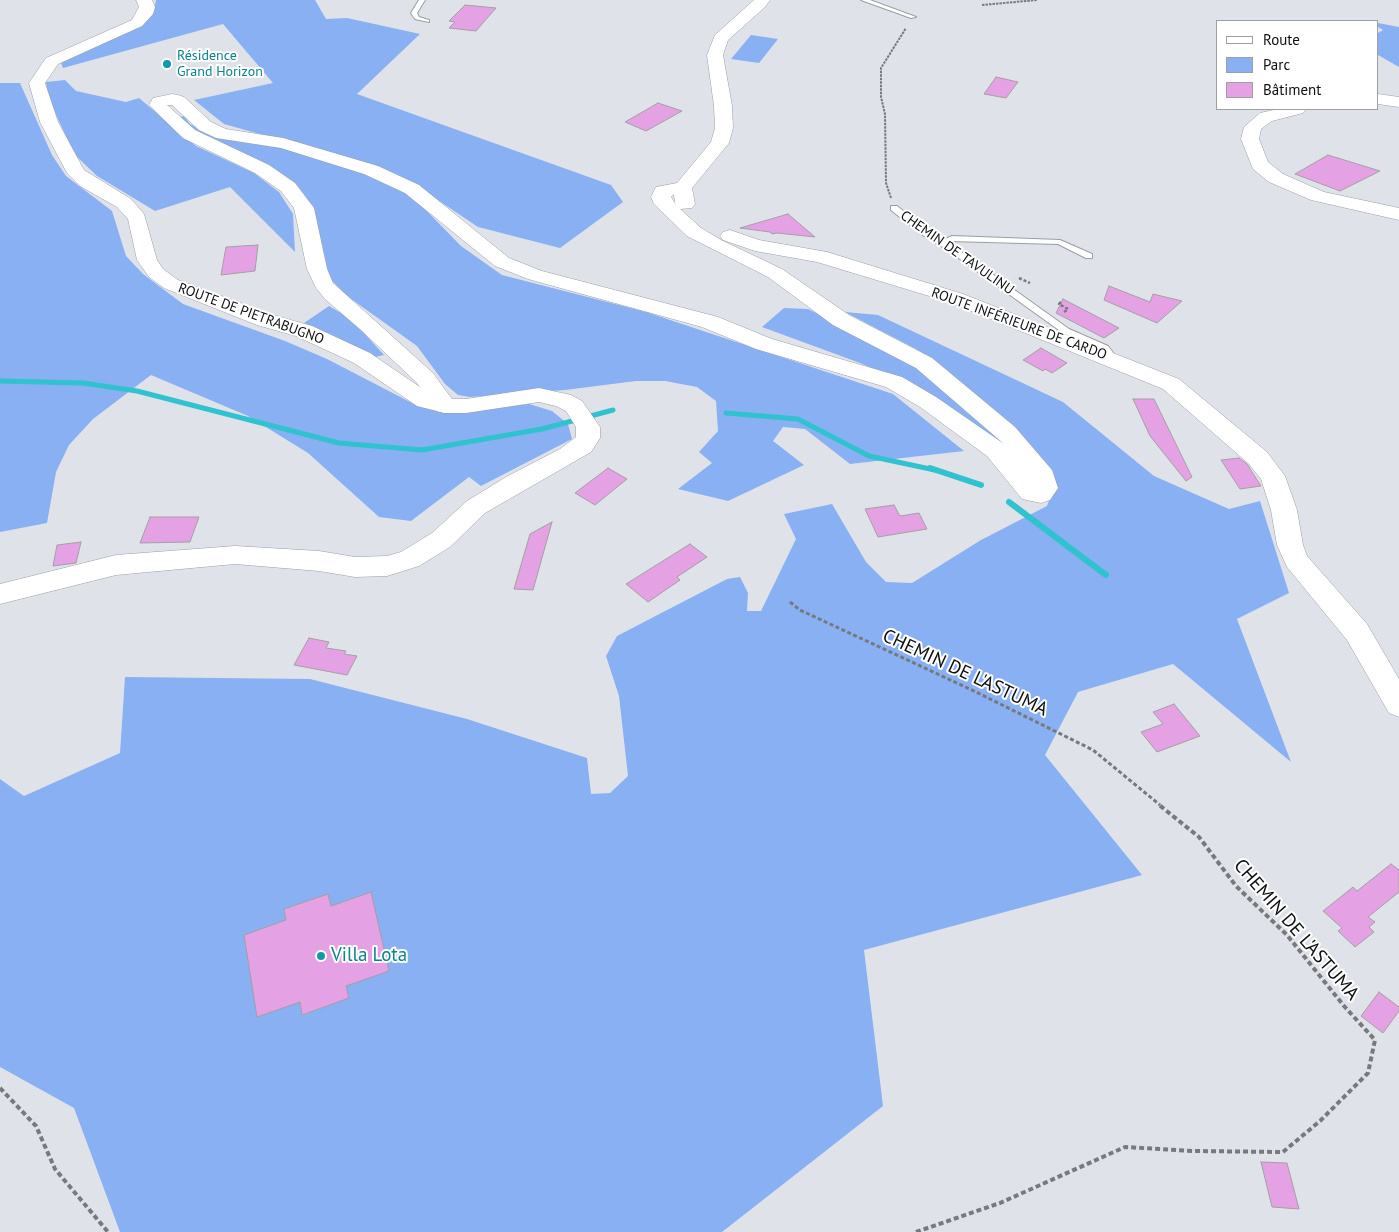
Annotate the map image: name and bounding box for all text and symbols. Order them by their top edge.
legend [1216,20,1379,110]
text: Route [1263,30,1300,49]
place label: Résidence Grand Horizon [177,48,263,80]
text: Parc [1263,55,1290,74]
marker: Résidence Grand Horizon [161,58,173,70]
text: Bâtiment [1263,80,1321,99]
street label: CHEMIN DE TAVULINU [897,207,1017,299]
street label: ROUTE DE PIETRABUGNO [176,280,326,348]
street label: ROUTE INFÉRIEURE DE CARDO [929,284,1109,364]
street label: CHEMIN DE L'ASTUMA [879,625,1051,721]
street label: CHEMIN DE L'ASTUMA [1229,855,1363,1005]
place label: Villa Lota [331,945,407,967]
marker: Villa Lota [315,950,327,962]

